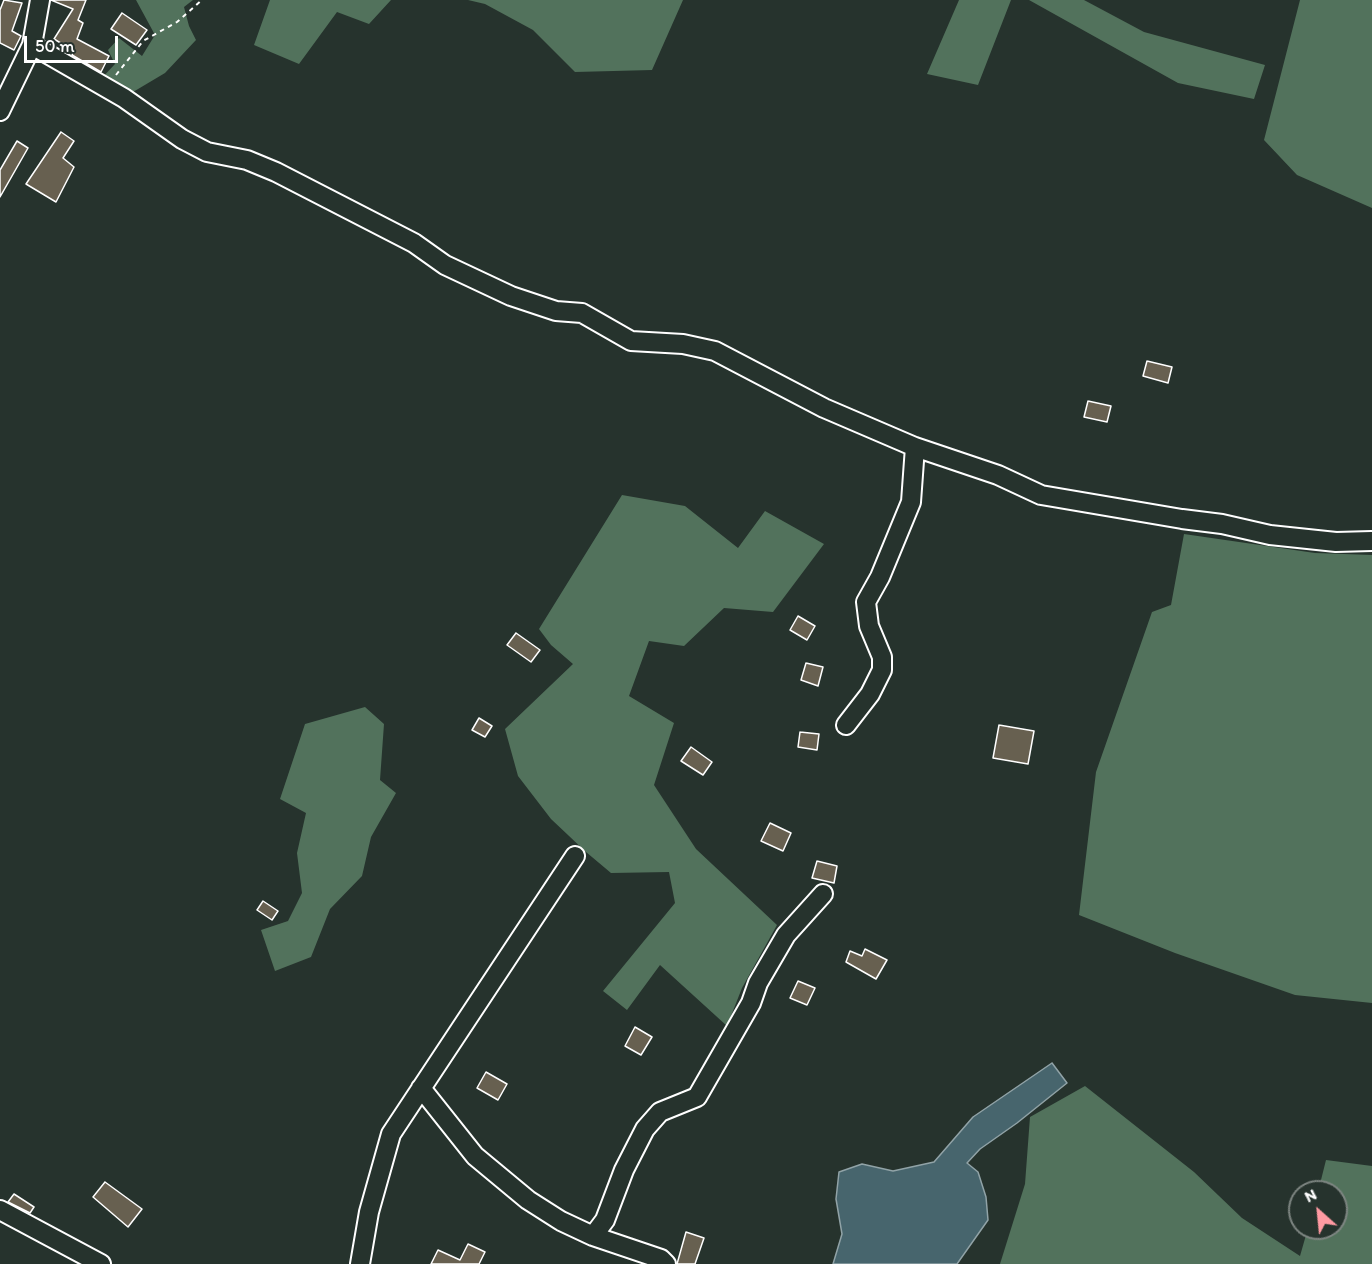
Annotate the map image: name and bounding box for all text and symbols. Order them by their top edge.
scale bar [27,24,122,62]
text: 50 m [35,35,75,57]
north arrow [1288,1180,1348,1240]
text: N [1301,1184,1320,1206]

